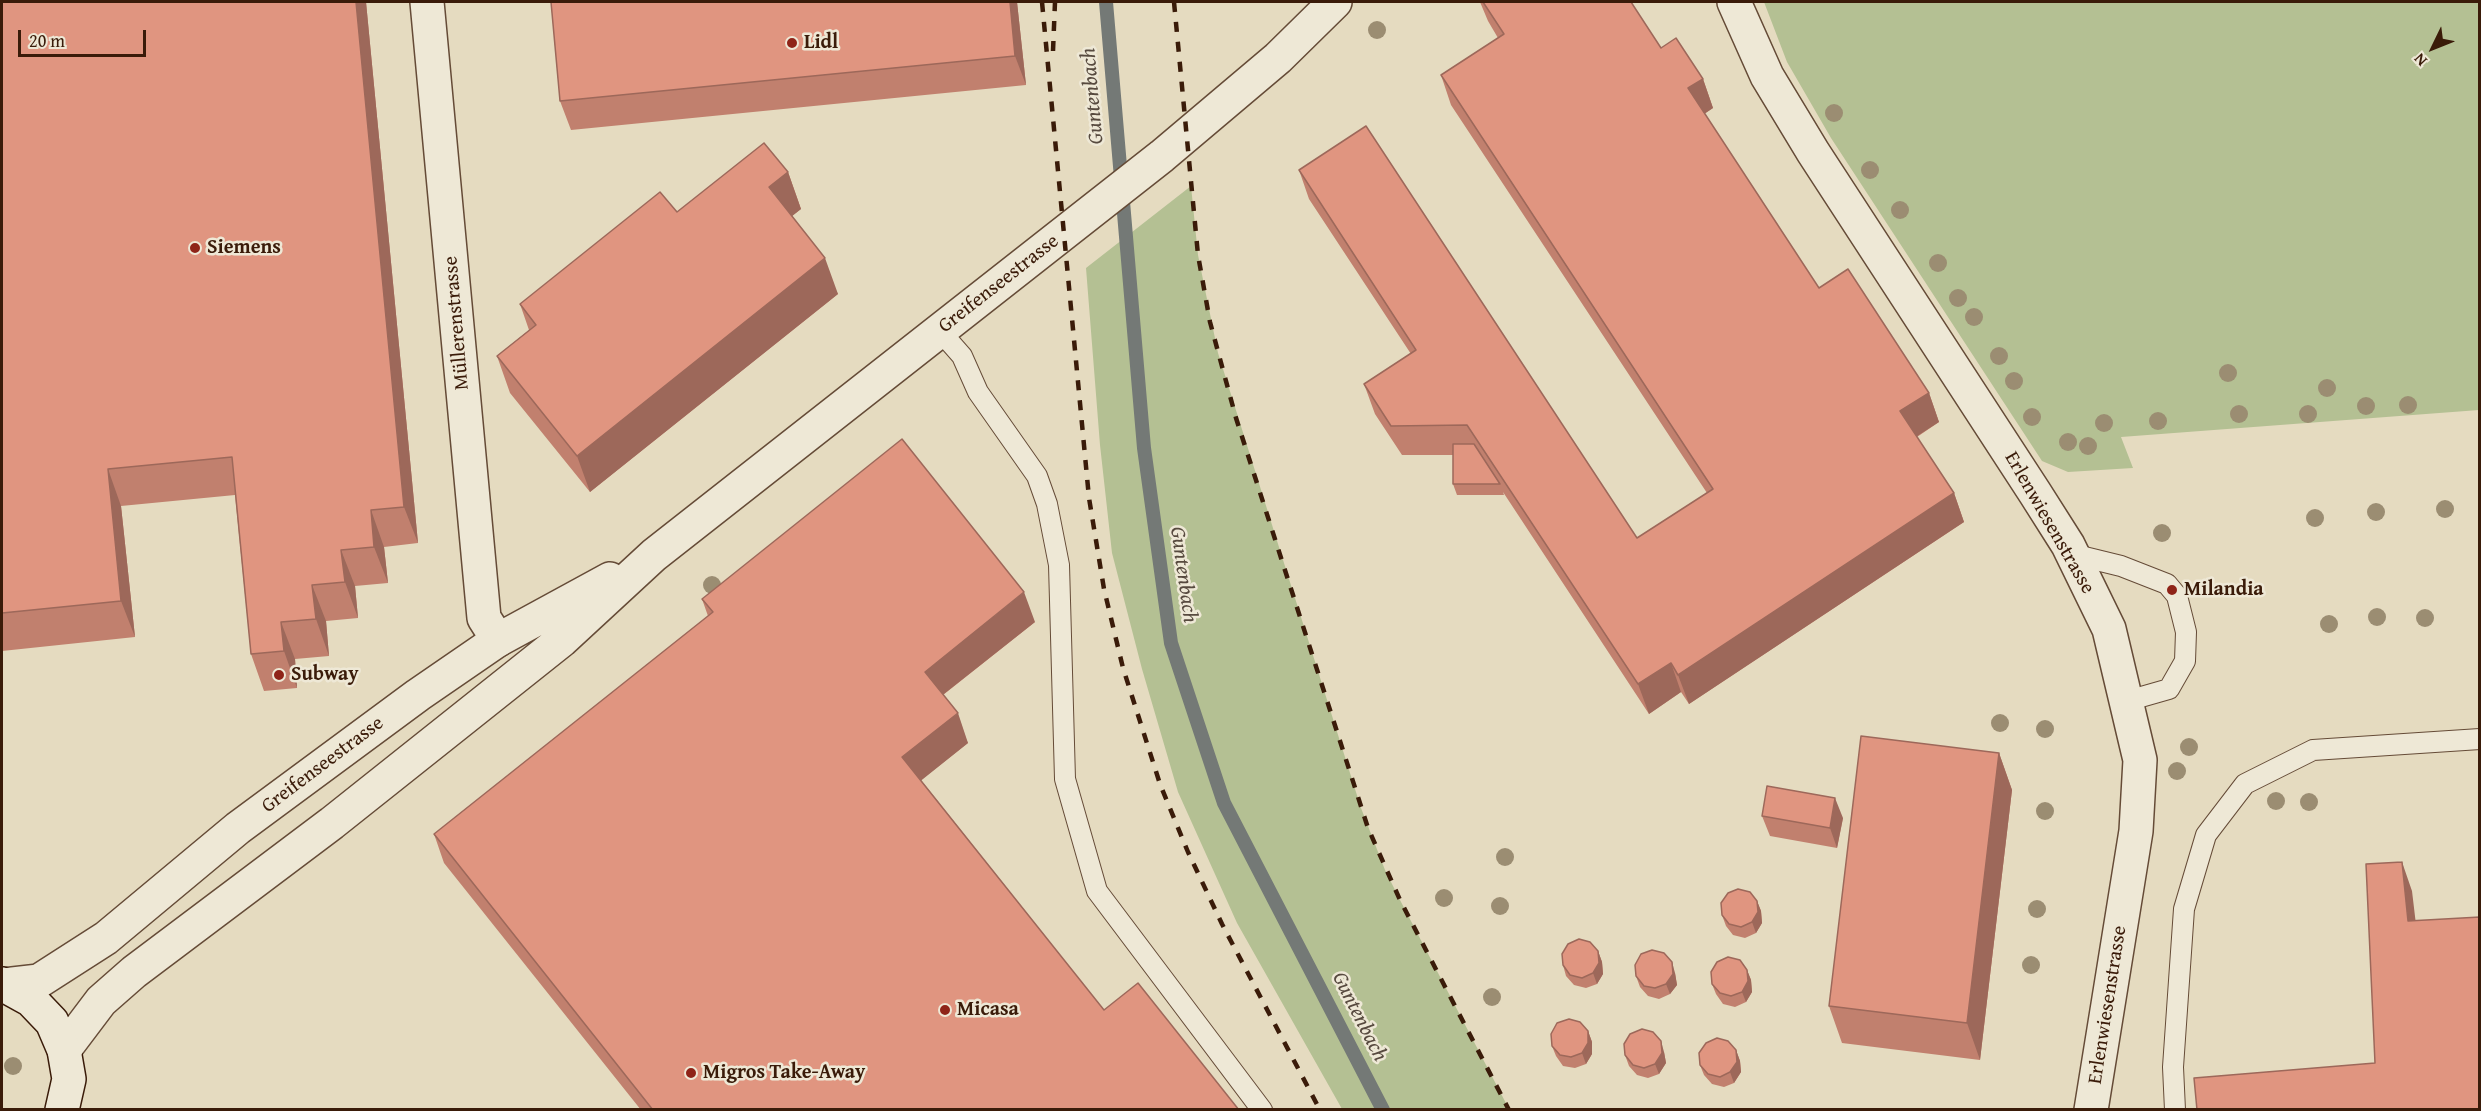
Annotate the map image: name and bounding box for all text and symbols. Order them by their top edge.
scale bar [21,18,148,56]
north arrow [2403,18,2463,78]
text: 20 m [29,27,65,54]
place label: Lidl [804,31,838,55]
marker: Lidl [785,36,799,50]
water label: Guntenbach [1076,47,1110,145]
text: N [2407,48,2432,72]
street label: Greifenseestrasse [934,230,1064,338]
place label: Siemens [207,236,281,260]
marker: Siemens [188,241,202,255]
street label: Müllerenstrasse [439,255,475,391]
street label: Erlenwiesenstrasse [1999,448,2099,598]
water label: Guntenbach [1164,525,1202,625]
place label: Milandia [2184,578,2264,602]
marker: Milandia [2165,583,2179,597]
place label: Subway [291,663,359,687]
marker: Subway [272,668,286,682]
street label: Greifenseestrasse [257,711,389,819]
street label: Erlenwiesenstrasse [2084,924,2132,1086]
water label: Guntenbach [1326,968,1392,1066]
place label: Micasa [957,998,1019,1022]
marker: Micasa [938,1003,952,1017]
place label: Migros Take-Away [703,1061,865,1085]
marker: Migros Take-Away [684,1066,698,1080]

